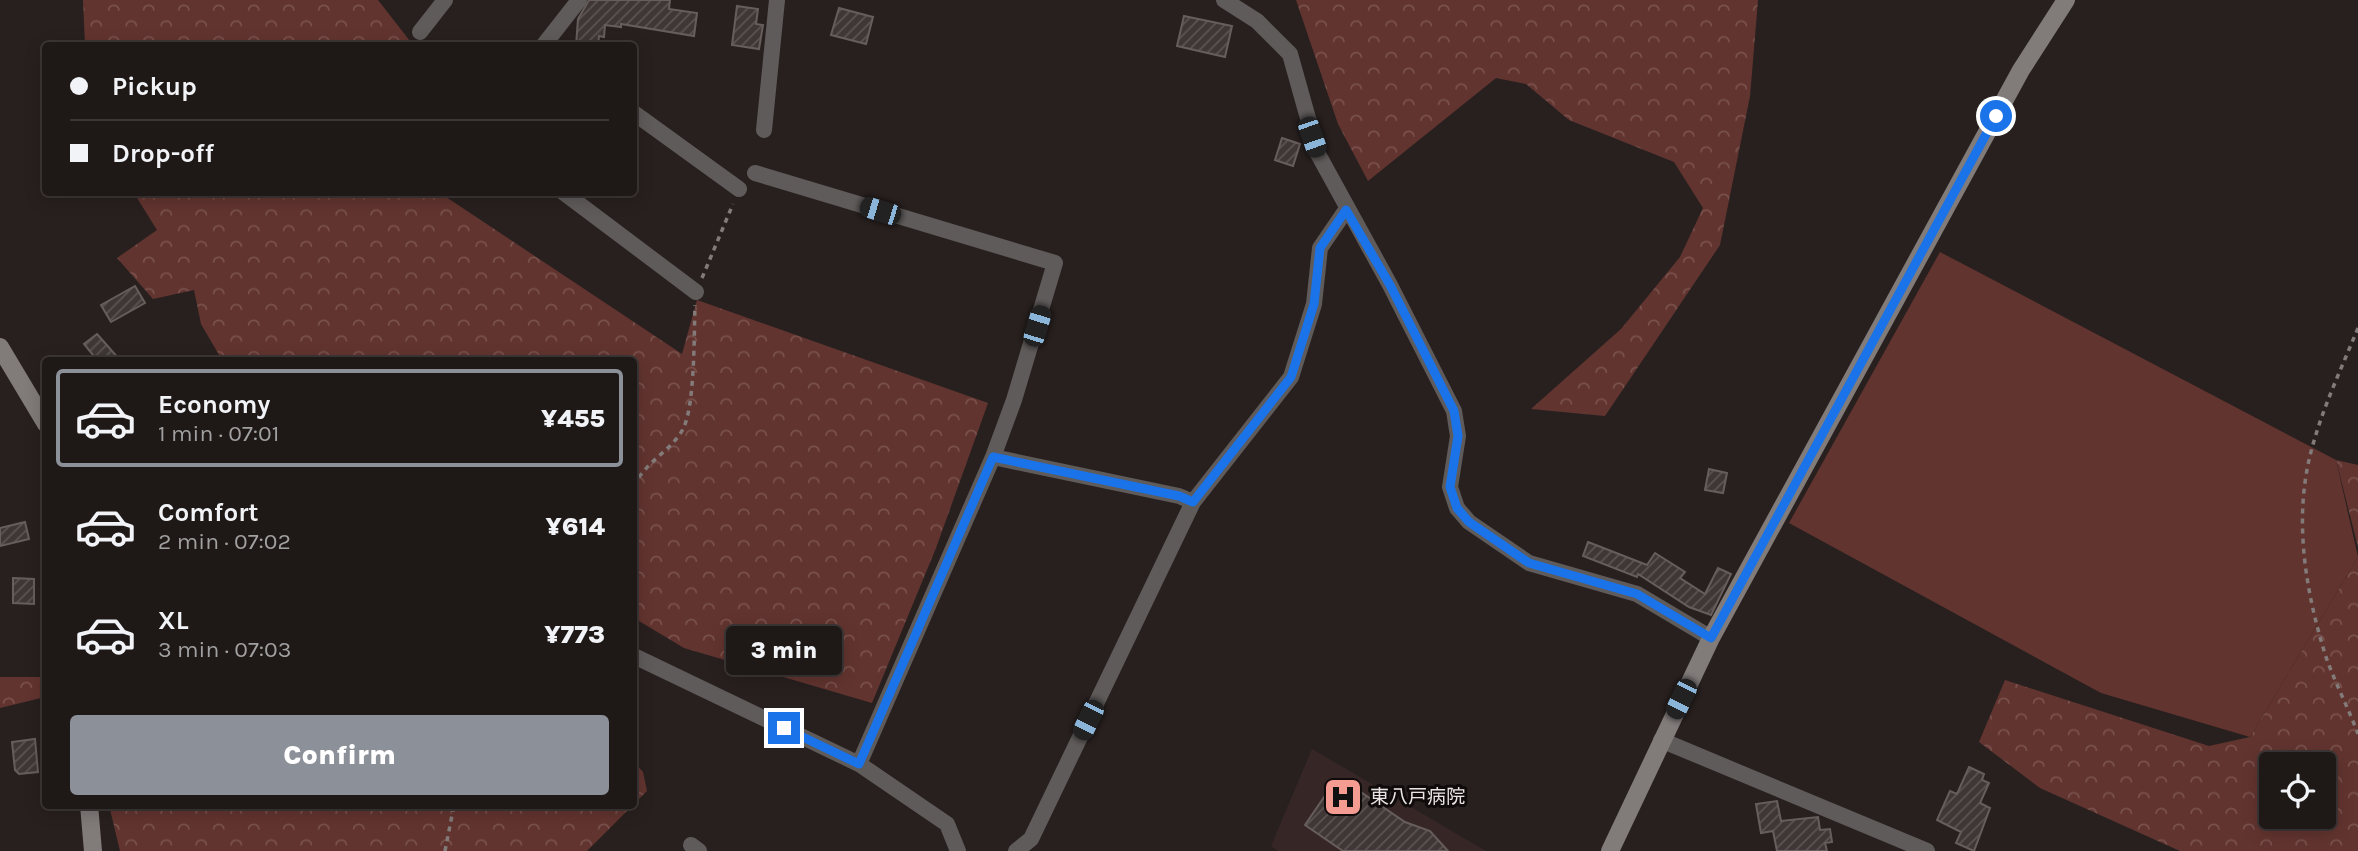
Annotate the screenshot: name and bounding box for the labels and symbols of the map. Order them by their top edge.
route start [1980,100,2012,132]
car [1296,114,1329,160]
car [857,195,904,227]
car [1021,303,1054,349]
callout: 3 min [726,626,842,676]
car [1663,676,1700,722]
car [1070,697,1107,743]
route end [768,712,800,744]
hospital icon: 東八戸病院 [1322,776,1364,818]
place label: 東八戸病院 [1370,786,1465,808]

